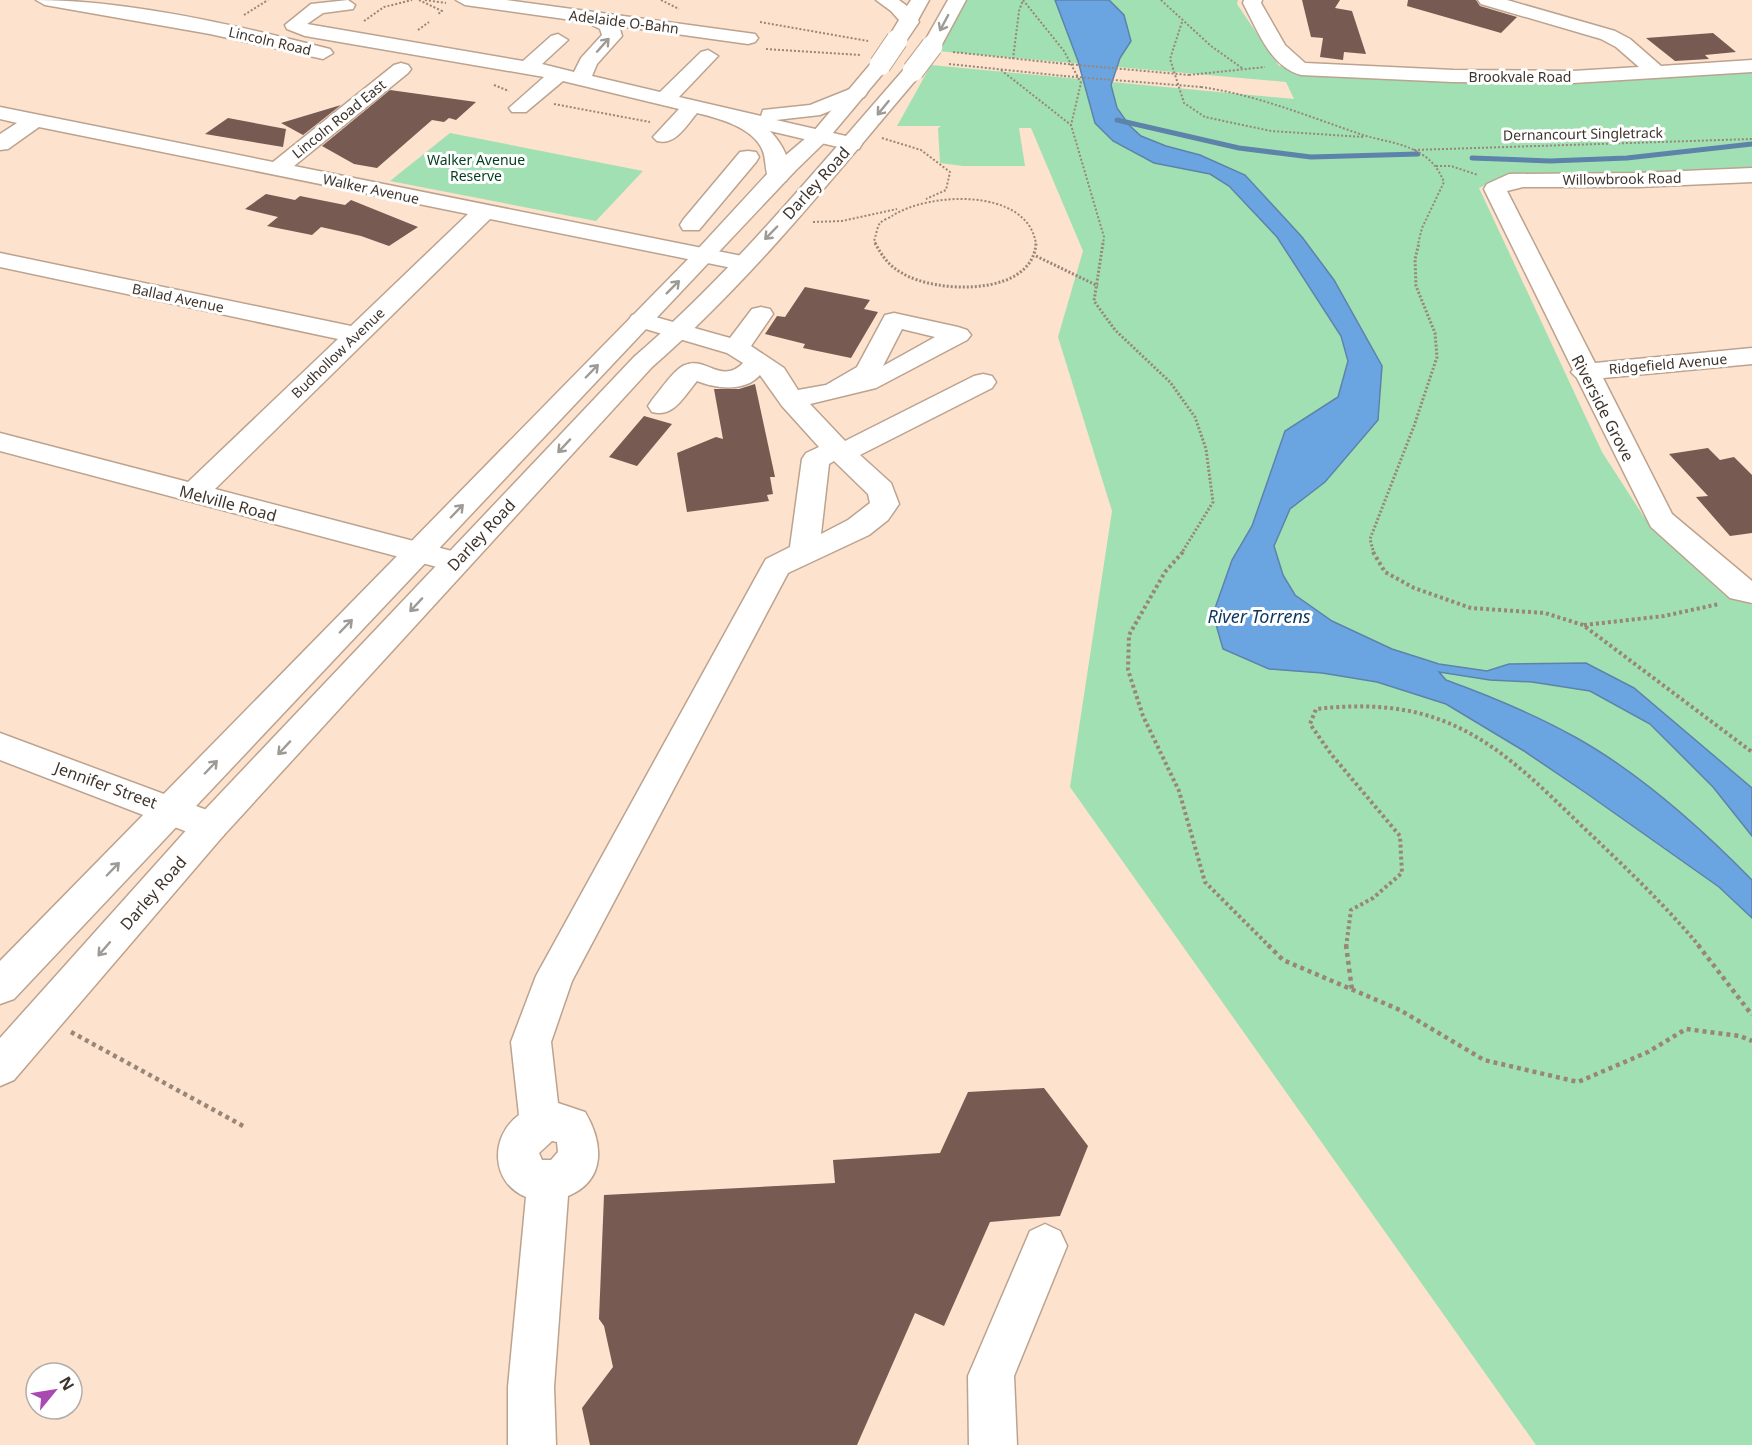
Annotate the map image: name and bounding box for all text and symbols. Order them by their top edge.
street label: Adelaide O-Bahn [568,5,680,38]
one-way arrow [938,14,950,31]
street label: Lincoln Road [227,22,313,59]
one-way arrow [596,38,611,53]
street label: Brookvale Road [1469,67,1571,86]
street label: Lincoln Road East [288,75,389,162]
one-way arrow [876,100,890,115]
street label: Dernancourt Singletrack [1503,123,1664,144]
street label: Darley Road [777,142,855,224]
park label: Walker Avenue Reserve [427,150,525,185]
street label: Willowbrook Road [1562,168,1682,189]
street label: Walker Avenue [321,169,421,208]
one-way arrow [764,225,778,240]
street label: Ballad Avenue [130,279,226,317]
one-way arrow [666,280,681,295]
street label: Budhollow Avenue [287,303,388,402]
street label: Ridgefield Avenue [1608,349,1728,378]
street label: Riverside Grove [1567,351,1639,465]
one-way arrow [585,363,599,378]
one-way arrow [557,438,572,453]
street label: Melville Road [177,479,279,527]
street label: Darley Road [442,494,520,576]
one-way arrow [449,504,464,519]
one-way arrow [410,597,424,612]
water label: River Torrens [1207,604,1311,628]
one-way arrow [339,619,353,634]
one-way arrow [277,740,291,755]
street label: Jennifer Street [50,756,160,814]
one-way arrow [204,760,218,775]
street label: Darley Road [115,851,191,935]
one-way arrow [106,861,120,876]
one-way arrow [97,941,110,957]
north arrow [24,1361,84,1421]
text: N [54,1372,80,1395]

